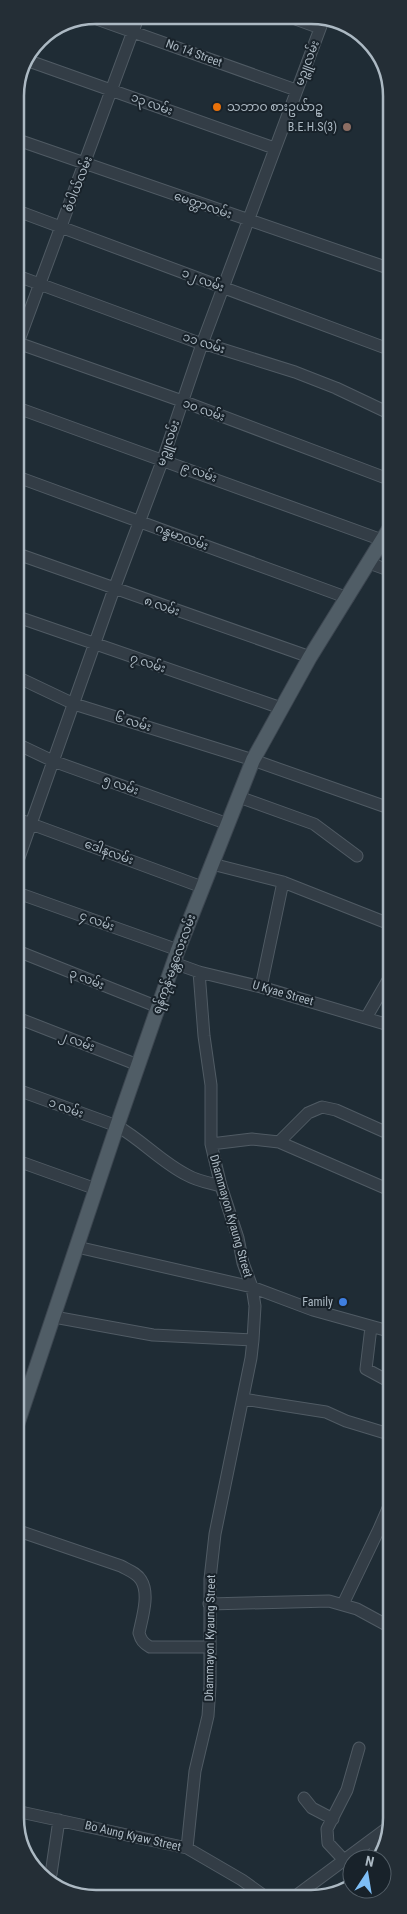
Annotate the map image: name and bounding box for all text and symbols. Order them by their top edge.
street label: No 14 Street [164,36,225,70]
street label: မဉ္ဇူလမ်း [290,38,325,89]
street label: ၁၃ လမ်း [128,88,175,121]
place label: သဘာဝ စားဥယ်ာဥ္ [227,98,323,117]
marker: သဘာဝ စားဥယ်ာဥ္ [211,101,223,113]
place label: B.E.H.S(3) [288,120,337,134]
marker: B.E.H.S(3) [341,121,353,133]
street label: စံပါယ်လမ်း [59,153,95,214]
street label: မေတ္တာလမ်း [171,187,234,224]
street label: ၁၂ လမ်း [179,264,227,297]
street label: ၁၁ လမ်း [181,328,227,356]
street label: ၁၀ လမ်း [181,394,228,424]
street label: မဉ္ဇူလမ်း [152,418,185,469]
street label: ၉ လမ်း [178,457,220,488]
street label: ဂန္ဓမာလမ်း [153,519,211,556]
street label: ၈ လမ်း [143,592,182,619]
street label: ၇ လမ်း [128,649,168,678]
street label: ၆ လမ်း [113,708,153,734]
street label: ၅ လမ်း [100,770,141,801]
street label: ဒေါနလမ်း [82,835,136,870]
street label: ၄ လမ်း [77,906,117,937]
street label: ရန်ကုန်-မန္တလေးလမ်း [148,912,201,1017]
street label: ၃ လမ်း [67,964,107,995]
street label: U Kyae Street [251,978,316,1009]
street label: ၂ လမ်း [56,1026,97,1057]
street label: ၁ လမ်း [47,1093,86,1121]
street label: Dhammayon Kyaung Street [207,1153,255,1279]
place label: Family [302,1295,333,1309]
marker: Family [337,1296,349,1308]
street label: Dhammayon Kyaung Street [202,1574,218,1702]
street label: Bo Aung Kyaw Street [84,1818,183,1854]
north arrow [342,1849,392,1899]
text: N [364,1853,376,1870]

